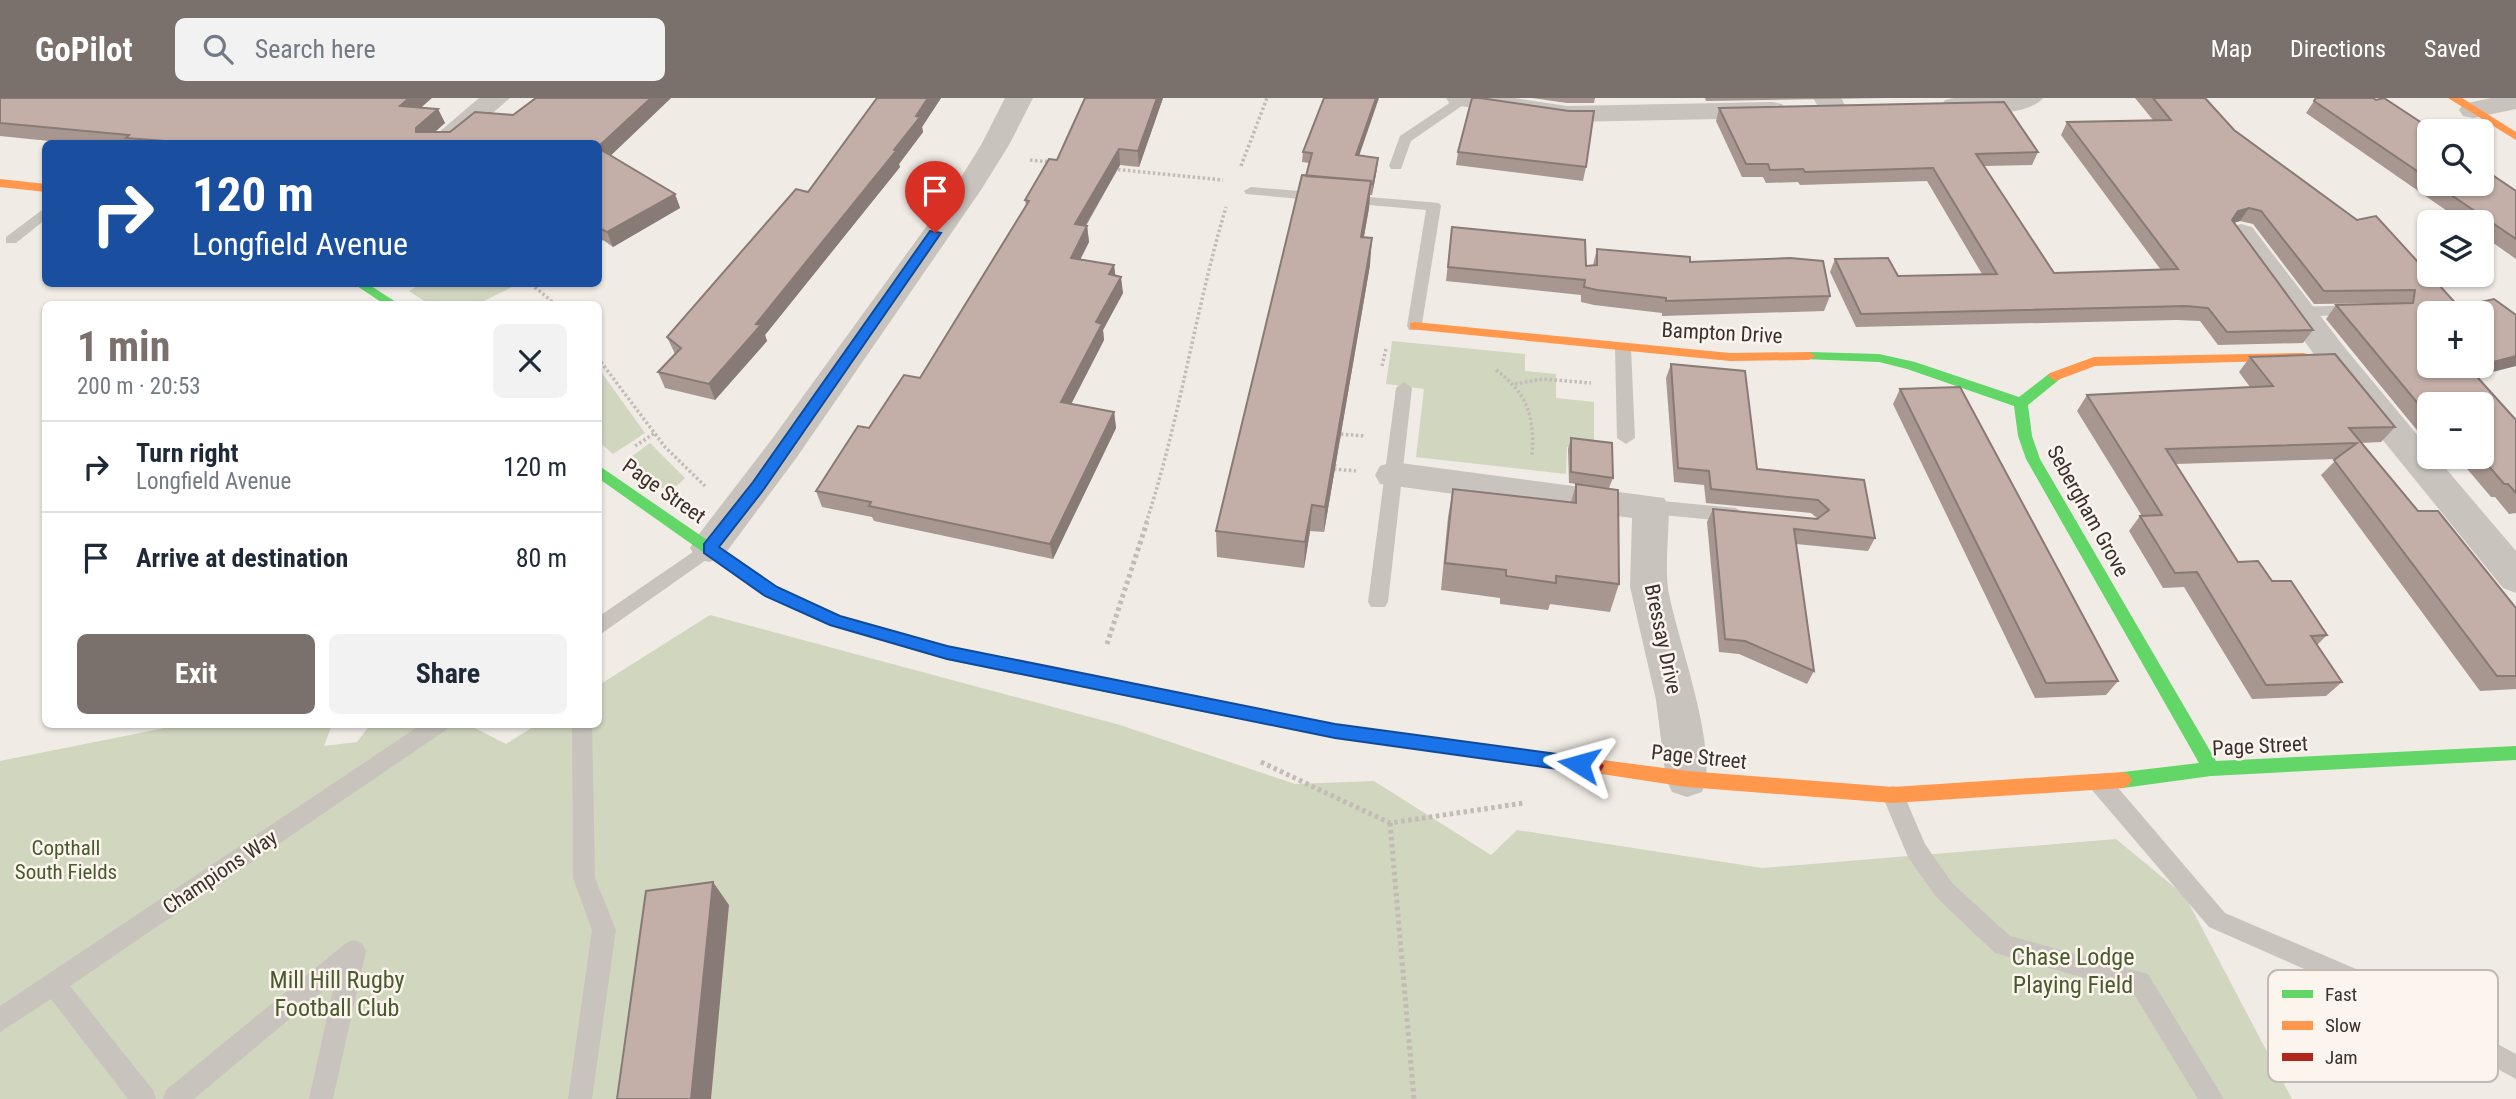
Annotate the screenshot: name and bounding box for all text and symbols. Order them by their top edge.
search box [175,18,665,81]
text: GoPilot [35,30,133,69]
icon: search [199,30,237,68]
text: Search here [255,34,376,64]
text: Map [2211,35,2252,63]
text: Directions [2290,35,2386,63]
text: Saved [2424,35,2481,63]
map controls [2417,119,2494,469]
button: search [2417,119,2494,196]
pin [905,161,965,233]
text: 120 m [192,166,314,223]
icon: right [77,168,168,259]
icon: arrive [916,172,954,210]
button: layers [2417,210,2494,287]
text: Longfield Avenue [192,225,408,263]
button: + [2417,301,2494,378]
street label: Bampton Drive [1661,318,1783,348]
text: 1 min [77,322,170,371]
button: close [493,324,567,398]
text: 200 m · 20:53 [77,373,201,400]
button: − [2417,392,2494,469]
text: Turn right [136,438,238,468]
street label: Sebergham Grove [2042,441,2134,581]
icon: right [77,448,115,486]
text: 120 m [503,452,567,482]
street label: Page Street [618,454,710,528]
text: Longfield Avenue [136,468,291,495]
icon: arrive [77,539,115,577]
text: Arrive at destination [136,543,348,573]
text: 80 m [516,543,567,573]
street label: Bressay Drive [1640,582,1686,696]
button: Exit [77,634,315,714]
button: Share [329,634,567,714]
position arrow [1542,727,1616,801]
street label: Page Street [2212,732,2308,760]
street label: Page Street [1650,740,1748,774]
street label: Champions Way [158,825,282,919]
park label: Copthall South Fields [15,836,117,884]
park label: Chase Lodge Playing Field [2012,943,2134,999]
park label: Mill Hill Rugby Football Club [270,966,404,1022]
legend [2268,970,2498,1082]
text: Fast [2325,983,2357,1006]
text: Slow [2325,1014,2361,1037]
text: Jam [2325,1046,2358,1069]

